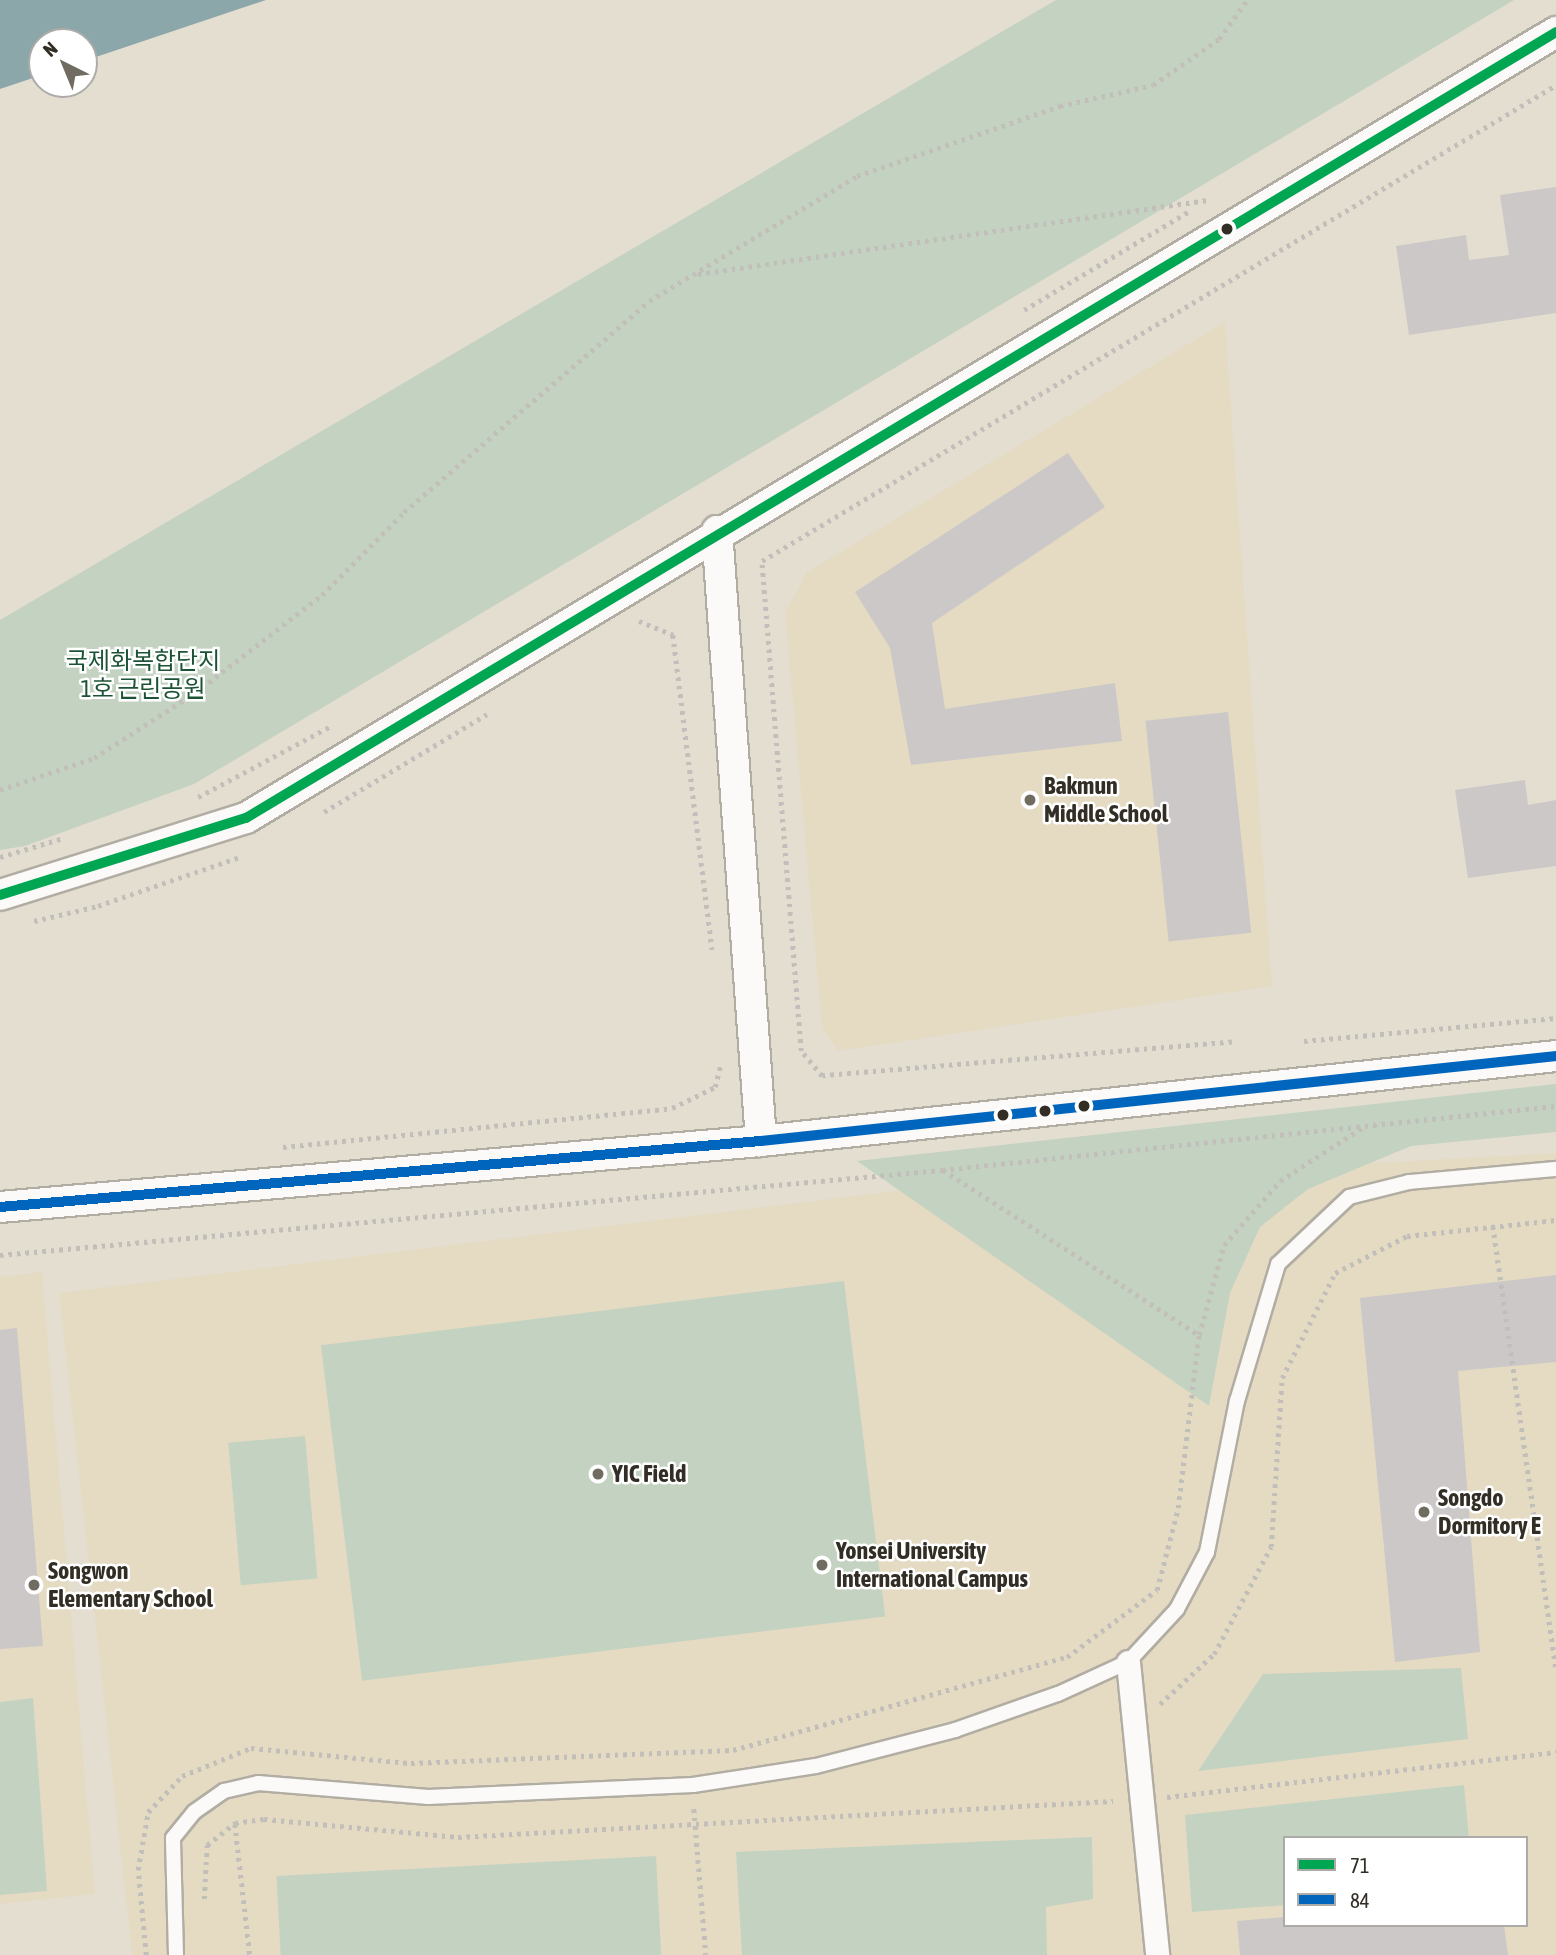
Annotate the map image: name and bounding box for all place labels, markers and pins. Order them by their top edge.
unlabelled marker [1220,222,1234,236]
place label: Bakmun Middle School [1044,772,1168,828]
marker: Bakmun Middle School [1022,792,1038,808]
unlabelled marker [1077,1099,1091,1113]
unlabelled marker [1038,1104,1052,1118]
unlabelled marker [996,1108,1010,1122]
place label: YIC Field [612,1460,686,1488]
marker: YIC Field [590,1466,606,1482]
place label: Songdo Dormitory E [1438,1484,1541,1540]
marker: Songdo Dormitory E [1416,1504,1432,1520]
place label: Yonsei University International Campus [836,1537,1028,1593]
place label: Songwon Elementary School [48,1557,213,1613]
marker: Yonsei University International Campus [814,1557,830,1573]
marker: Songwon Elementary School [26,1577,42,1593]

